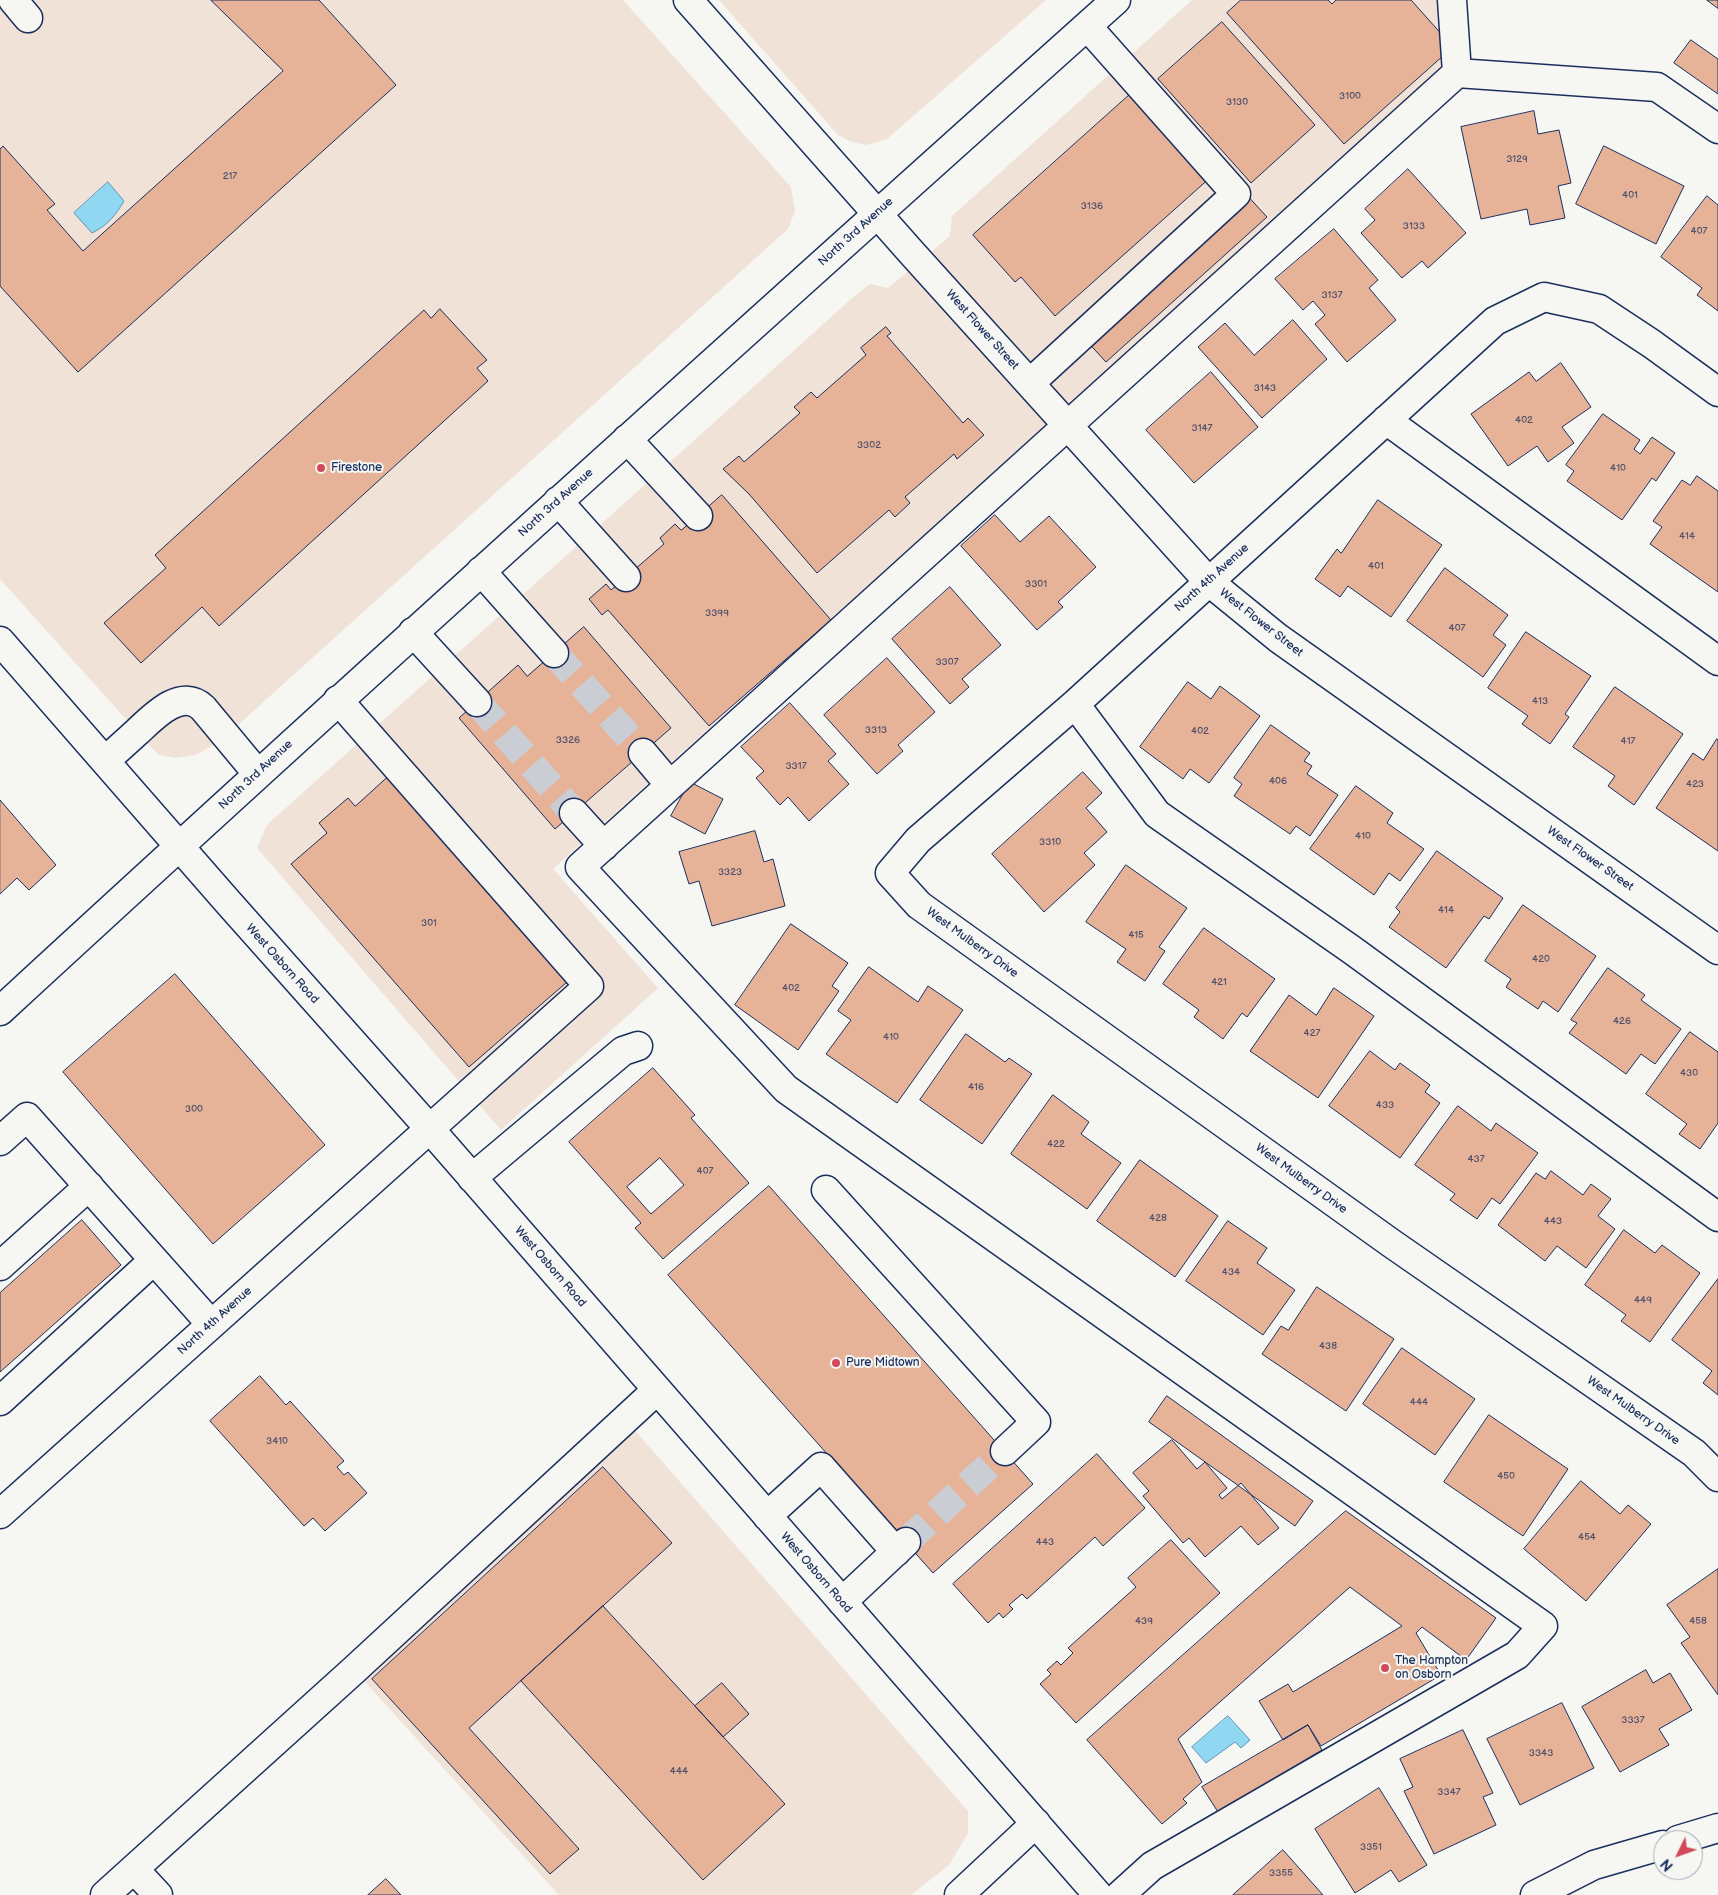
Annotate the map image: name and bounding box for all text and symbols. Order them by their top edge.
house number: 3100 [1339,90,1361,102]
house number: 3130 [1226,96,1248,108]
house number: 3129 [1506,153,1528,165]
house number: 217 [223,170,237,182]
house number: 401 [1622,189,1638,201]
street label: North 3rd Avenue [816,195,896,269]
house number: 3136 [1081,200,1103,212]
house number: 3133 [1403,220,1425,232]
house number: 407 [1691,225,1707,237]
street label: West Flower Street [942,287,1022,373]
house number: 3137 [1321,289,1343,301]
house number: 3143 [1254,382,1276,394]
house number: 402 [1515,414,1533,426]
house number: 3147 [1191,422,1213,434]
house number: 3302 [857,439,881,451]
place label: Firestone [331,461,382,475]
marker: Firestone [315,462,327,474]
house number: 410 [1610,462,1626,474]
street label: North 3rd Avenue [516,466,596,540]
house number: 414 [1679,530,1695,542]
street label: North 4th Avenue [1172,541,1252,615]
house number: 401 [1368,560,1384,572]
house number: 3301 [1025,578,1047,590]
street label: West Flower Street [1216,586,1306,660]
house number: 3399 [705,607,729,619]
house number: 407 [1449,622,1465,634]
house number: 3307 [935,656,959,668]
house number: 413 [1532,695,1548,707]
house number: 3313 [865,724,887,736]
house number: 402 [1191,725,1209,737]
house number: 3326 [556,734,580,746]
house number: 417 [1621,735,1635,747]
street label: North 3rd Avenue [216,737,296,813]
house number: 3317 [785,760,807,772]
house number: 406 [1269,775,1287,787]
house number: 423 [1686,778,1704,790]
street label: West Flower Street [1544,824,1636,894]
house number: 410 [1355,830,1371,842]
house number: 3310 [1039,836,1061,848]
house number: 3323 [718,866,742,878]
house number: 414 [1438,904,1454,916]
street label: West Mulberry Drive [923,905,1021,981]
house number: 301 [421,917,437,929]
street label: West Osborn Road [242,921,322,1007]
house number: 415 [1128,929,1144,941]
house number: 420 [1532,953,1550,965]
house number: 421 [1211,976,1227,988]
house number: 402 [782,982,800,994]
house number: 426 [1613,1015,1631,1027]
house number: 427 [1304,1027,1320,1039]
house number: 410 [883,1031,899,1043]
house number: 430 [1680,1067,1698,1079]
house number: 416 [968,1081,984,1093]
house number: 433 [1376,1099,1394,1111]
house number: 300 [185,1103,203,1115]
house number: 422 [1047,1138,1065,1150]
street label: West Mulberry Drive [1252,1141,1350,1217]
house number: 437 [1467,1153,1485,1165]
house number: 407 [697,1165,713,1177]
house number: 428 [1149,1212,1167,1224]
house number: 443 [1544,1215,1562,1227]
street label: West Osborn Road [511,1224,589,1310]
house number: 434 [1222,1266,1240,1278]
street label: North 4th Avenue [175,1284,255,1358]
house number: 449 [1634,1294,1652,1306]
house number: 438 [1319,1340,1337,1352]
place label: Pure Midtown [846,1356,920,1370]
marker: Pure Midtown [830,1357,842,1369]
street label: West Mulberry Drive [1584,1374,1682,1448]
house number: 444 [1410,1396,1428,1408]
house number: 3410 [266,1435,288,1447]
house number: 450 [1497,1470,1515,1482]
street label: West Osborn Road [777,1530,855,1616]
house number: 454 [1578,1531,1596,1543]
house number: 443 [1036,1536,1054,1548]
house number: 439 [1135,1615,1153,1627]
house number: 458 [1689,1615,1707,1627]
place label: The Hampton on Osborn [1395,1654,1468,1682]
marker: The Hampton on Osborn [1379,1662,1391,1674]
house number: 3337 [1621,1714,1645,1726]
house number: 3343 [1529,1747,1553,1759]
house number: 444 [670,1765,688,1777]
house number: 3347 [1437,1786,1461,1798]
north arrow [1653,1830,1703,1880]
house number: 3351 [1360,1841,1382,1853]
text: N [1657,1855,1677,1874]
house number: 3355 [1269,1867,1293,1879]

